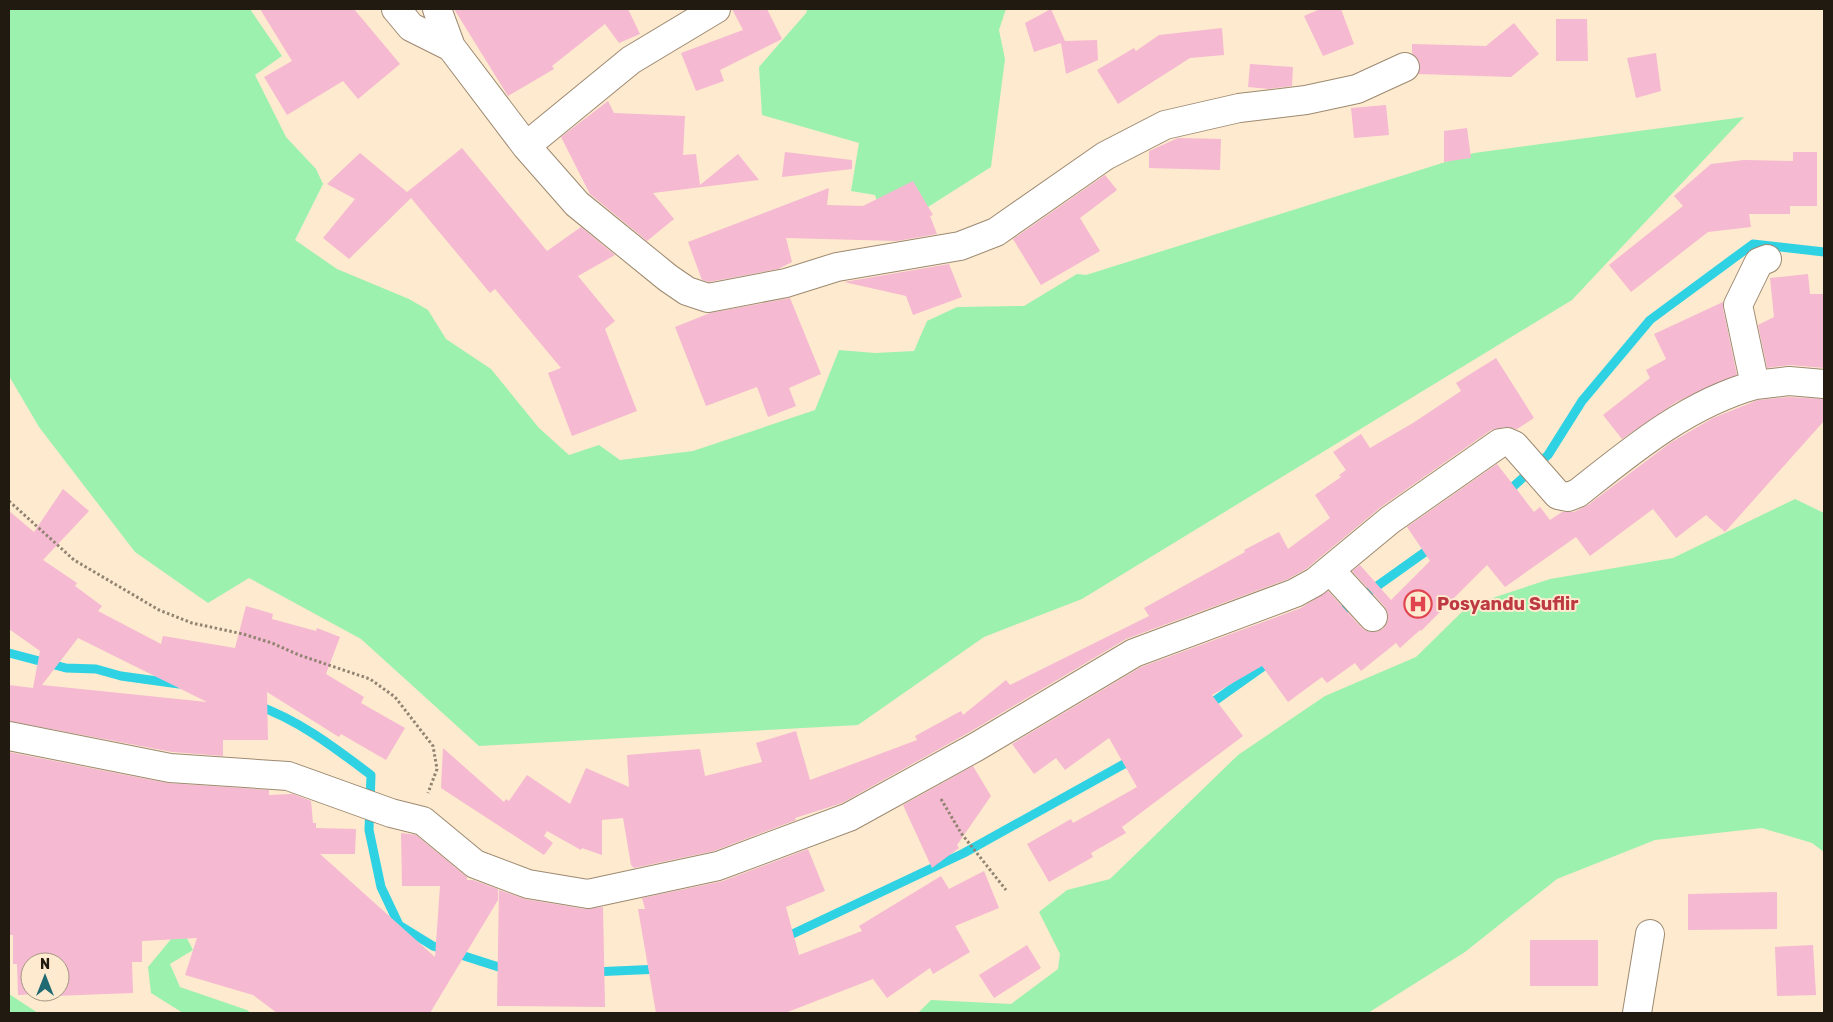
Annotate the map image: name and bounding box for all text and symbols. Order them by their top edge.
hospital icon: Posyandu Suflir [1403,589,1433,619]
place label: Posyandu Suflir [1437,593,1578,615]
north arrow [20,952,70,1002]
text: N [40,956,50,973]

